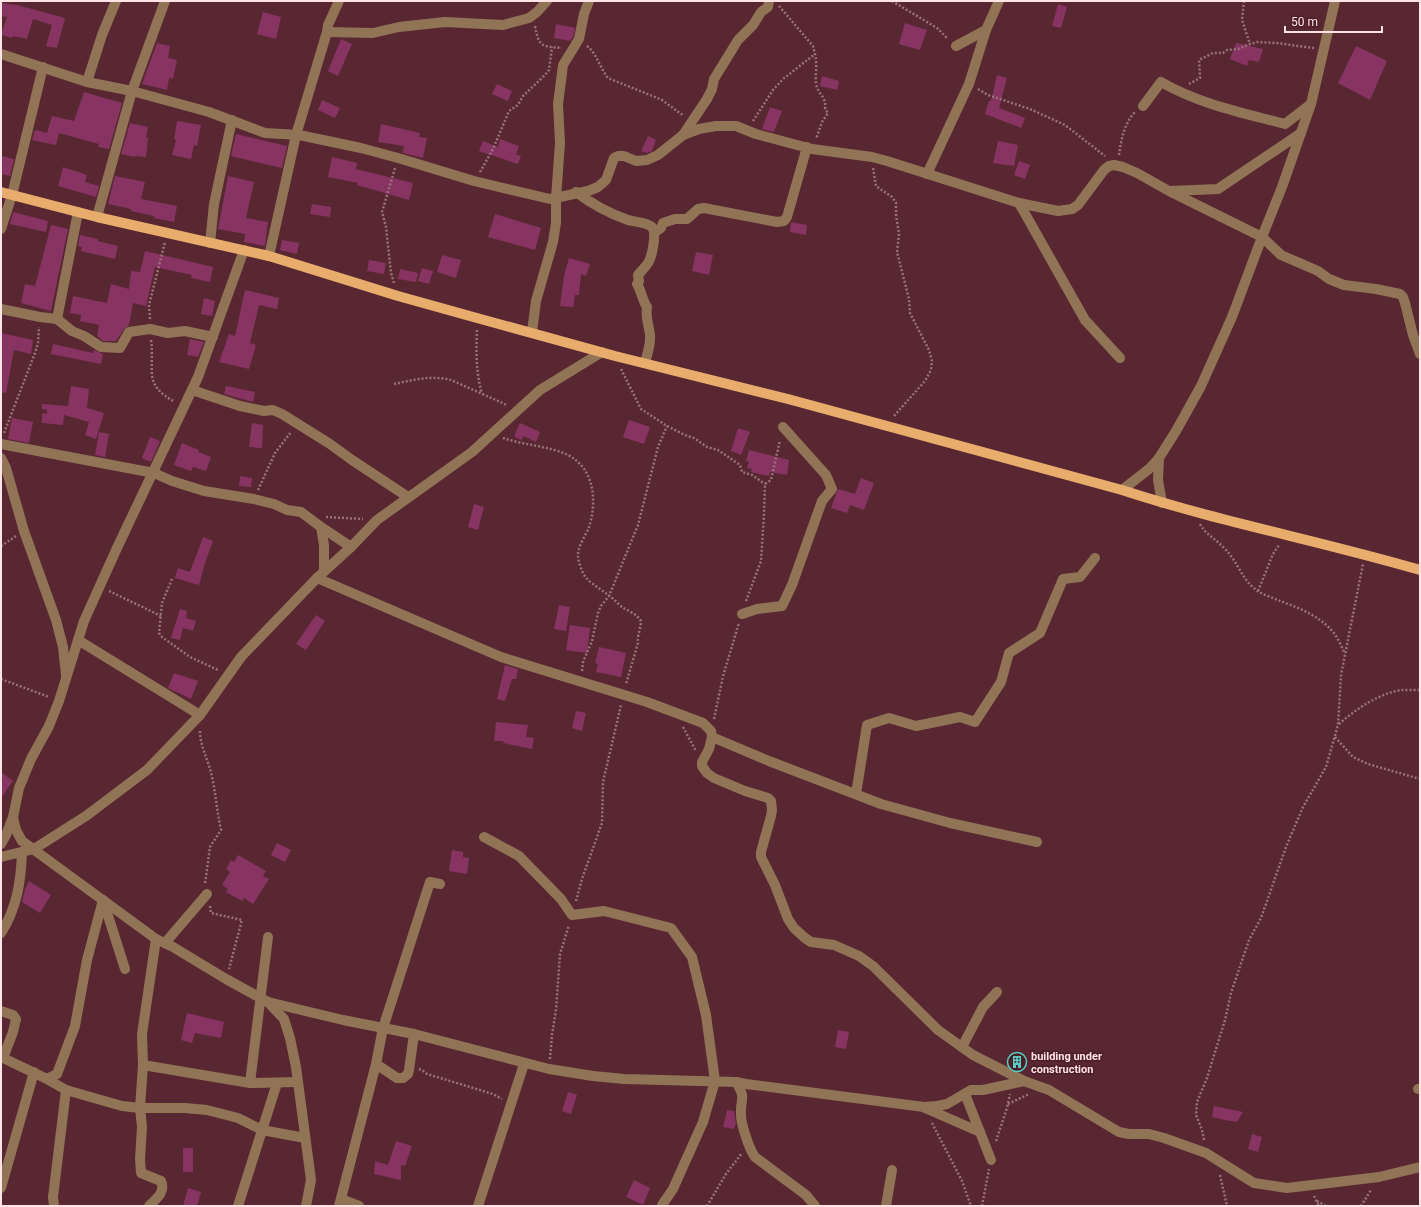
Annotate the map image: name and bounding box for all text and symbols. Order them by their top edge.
scale bar [1285,8,1382,34]
text: 50 m [1291,15,1318,29]
place label: building under construction [1031,1050,1102,1076]
building icon: building under construction [1006,1051,1028,1073]

